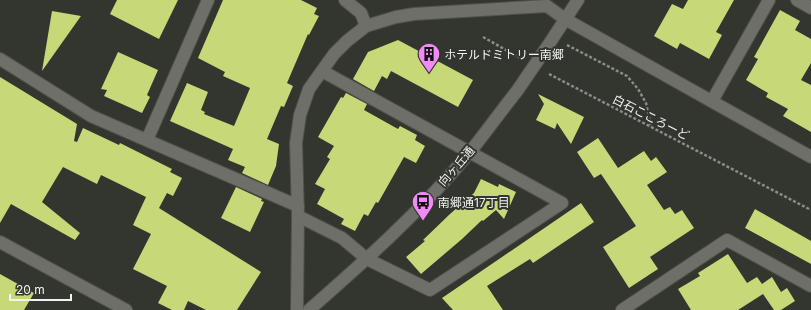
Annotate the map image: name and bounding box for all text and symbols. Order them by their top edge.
building icon: ホテルドミトリー南郷 [416,41,442,74]
place label: ホテルドミトリー南郷 [444,47,564,62]
street label: 白石こころーど [610,91,692,143]
street label: 向ヶ丘通 [435,143,477,189]
bus stop icon: 南郷通17丁目 [410,189,436,222]
place label: 南郷通17丁目 [438,195,510,210]
scale bar [10,276,71,302]
text: 20 m [16,282,45,297]

